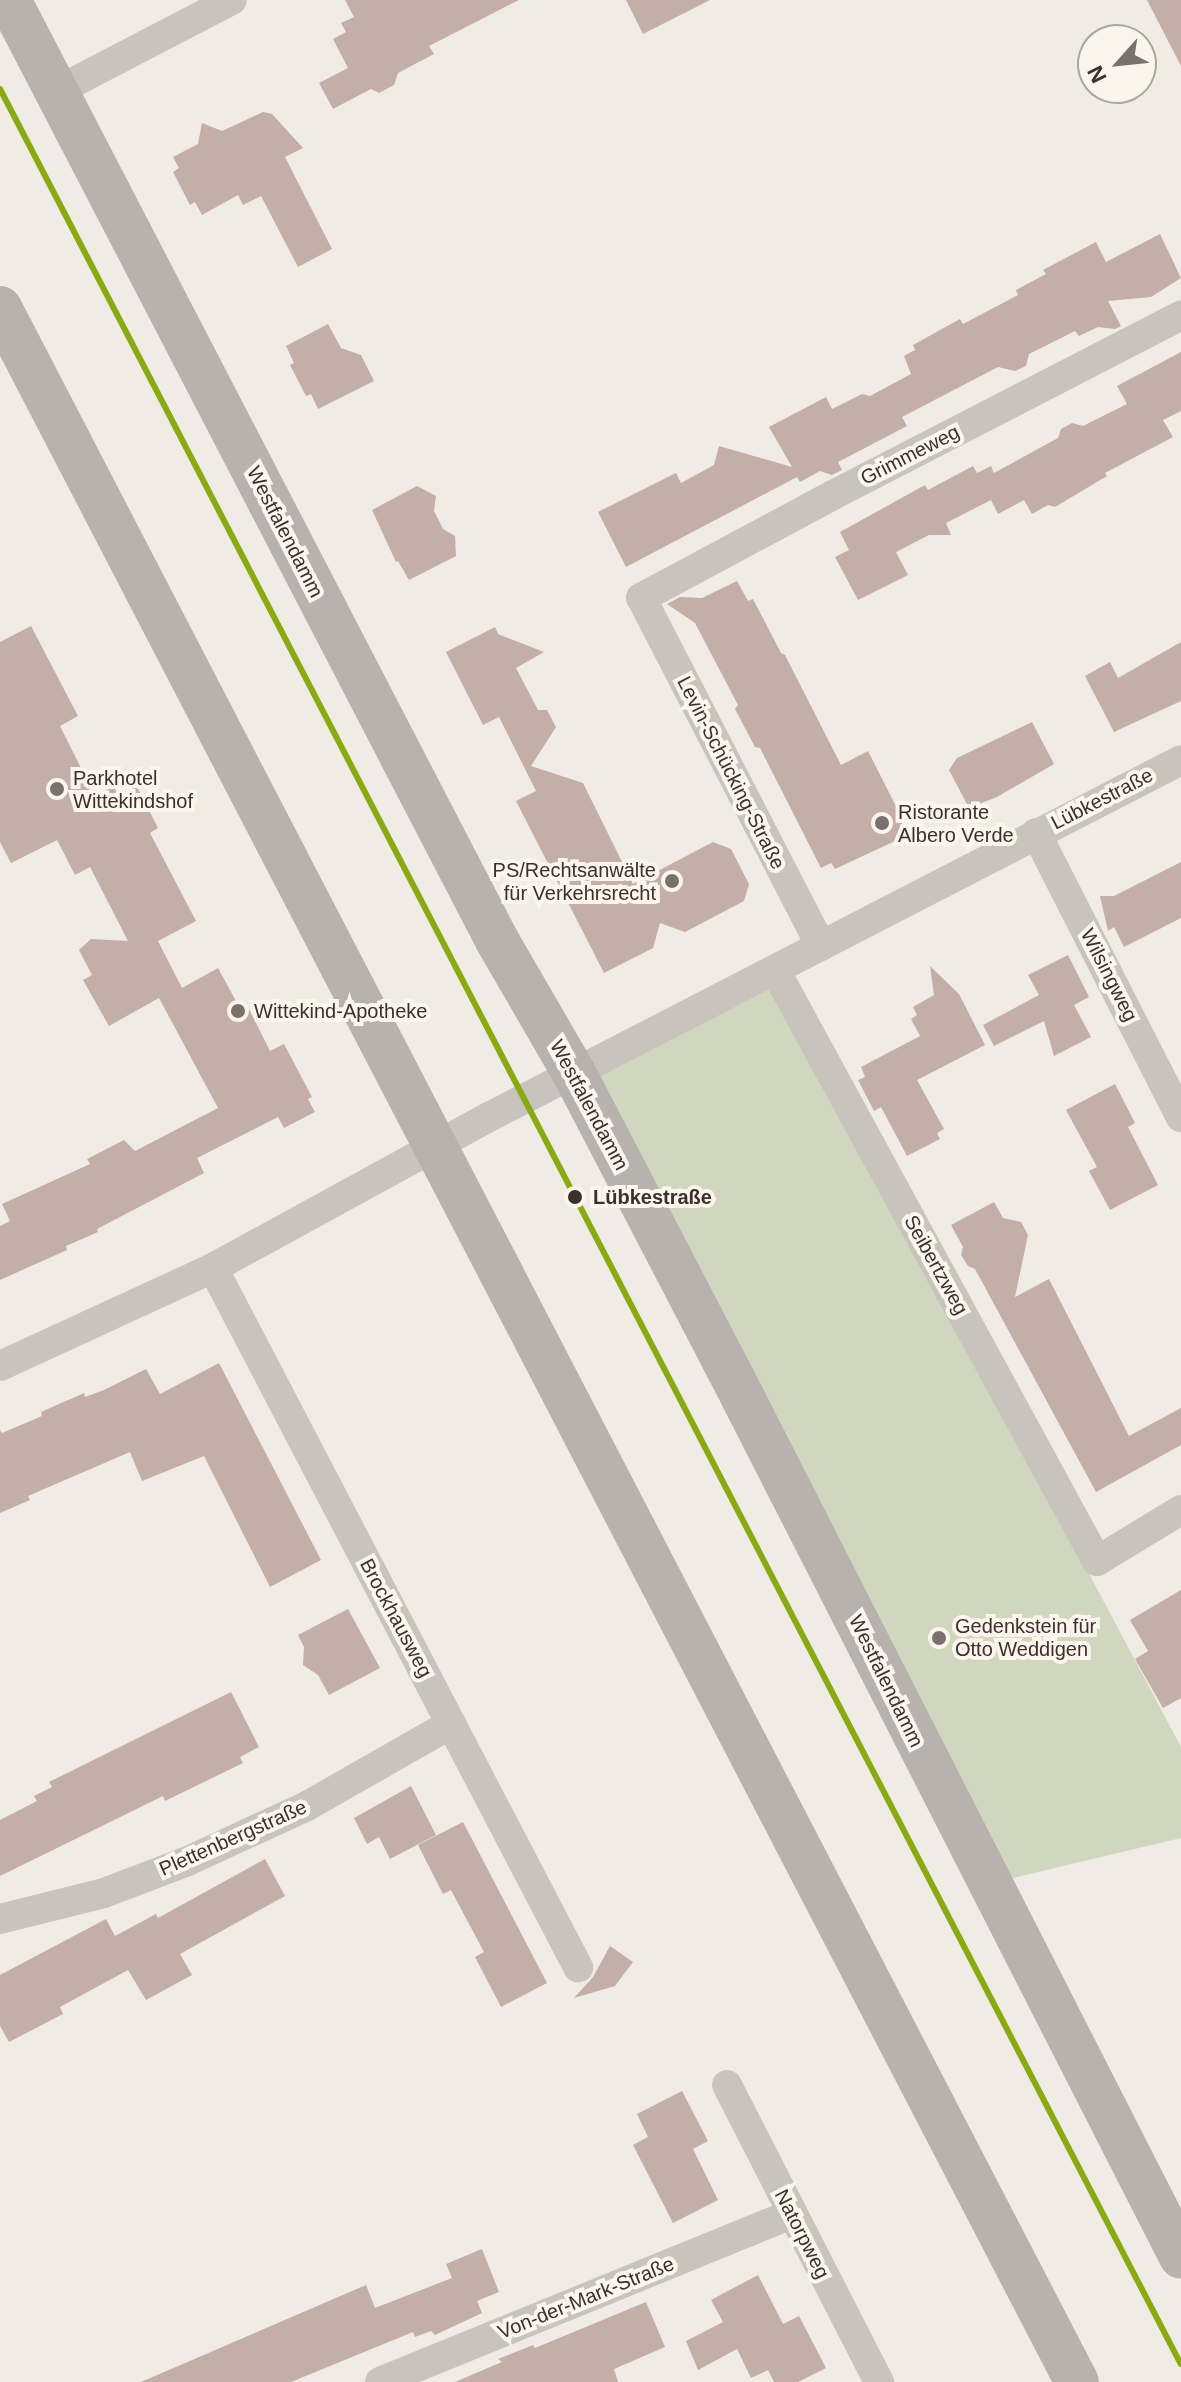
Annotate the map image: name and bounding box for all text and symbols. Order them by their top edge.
north arrow [1077,24,1157,104]
text: N [1082,61,1112,87]
street label: Grimmeweg [857,420,963,490]
street label: Westfalendamm [242,462,328,602]
street label: Levin-Schücking-Straße [672,672,790,874]
street label: Lübkestraße [1047,763,1157,835]
place label: Parkhotel Wittekindshof [73,766,193,813]
marker: Parkhotel Wittekindshof [48,780,66,798]
place label: Ristorante Albero Verde [898,800,1014,847]
marker: Ristorante Albero Verde [873,814,891,832]
place label: PS/Rechtsanwälte für Verkehrsrecht [493,858,656,905]
marker: PS/Rechtsanwälte für Verkehrsrecht [663,872,681,890]
street label: Wilsingweg [1075,924,1143,1026]
place label: Wittekind-Apotheke [254,999,427,1023]
marker: Wittekind-Apotheke [229,1002,247,1020]
street label: Westfalendamm [545,1036,633,1174]
place label: Lübkestraße [593,1185,712,1209]
marker: Lübkestraße [564,1186,586,1208]
street label: Seibertzweg [899,1211,973,1319]
street label: Brockhausweg [355,1554,437,1682]
street label: Westfalendamm [844,1611,928,1751]
place label: Gedenkstein für Otto Weddigen [955,1614,1096,1661]
marker: Gedenkstein für Otto Weddigen [930,1629,948,1647]
street label: Plettenbergstraße [156,1795,310,1881]
street label: Natorpweg [769,2185,835,2283]
street label: Von-der-Mark-Straße [494,2252,678,2344]

